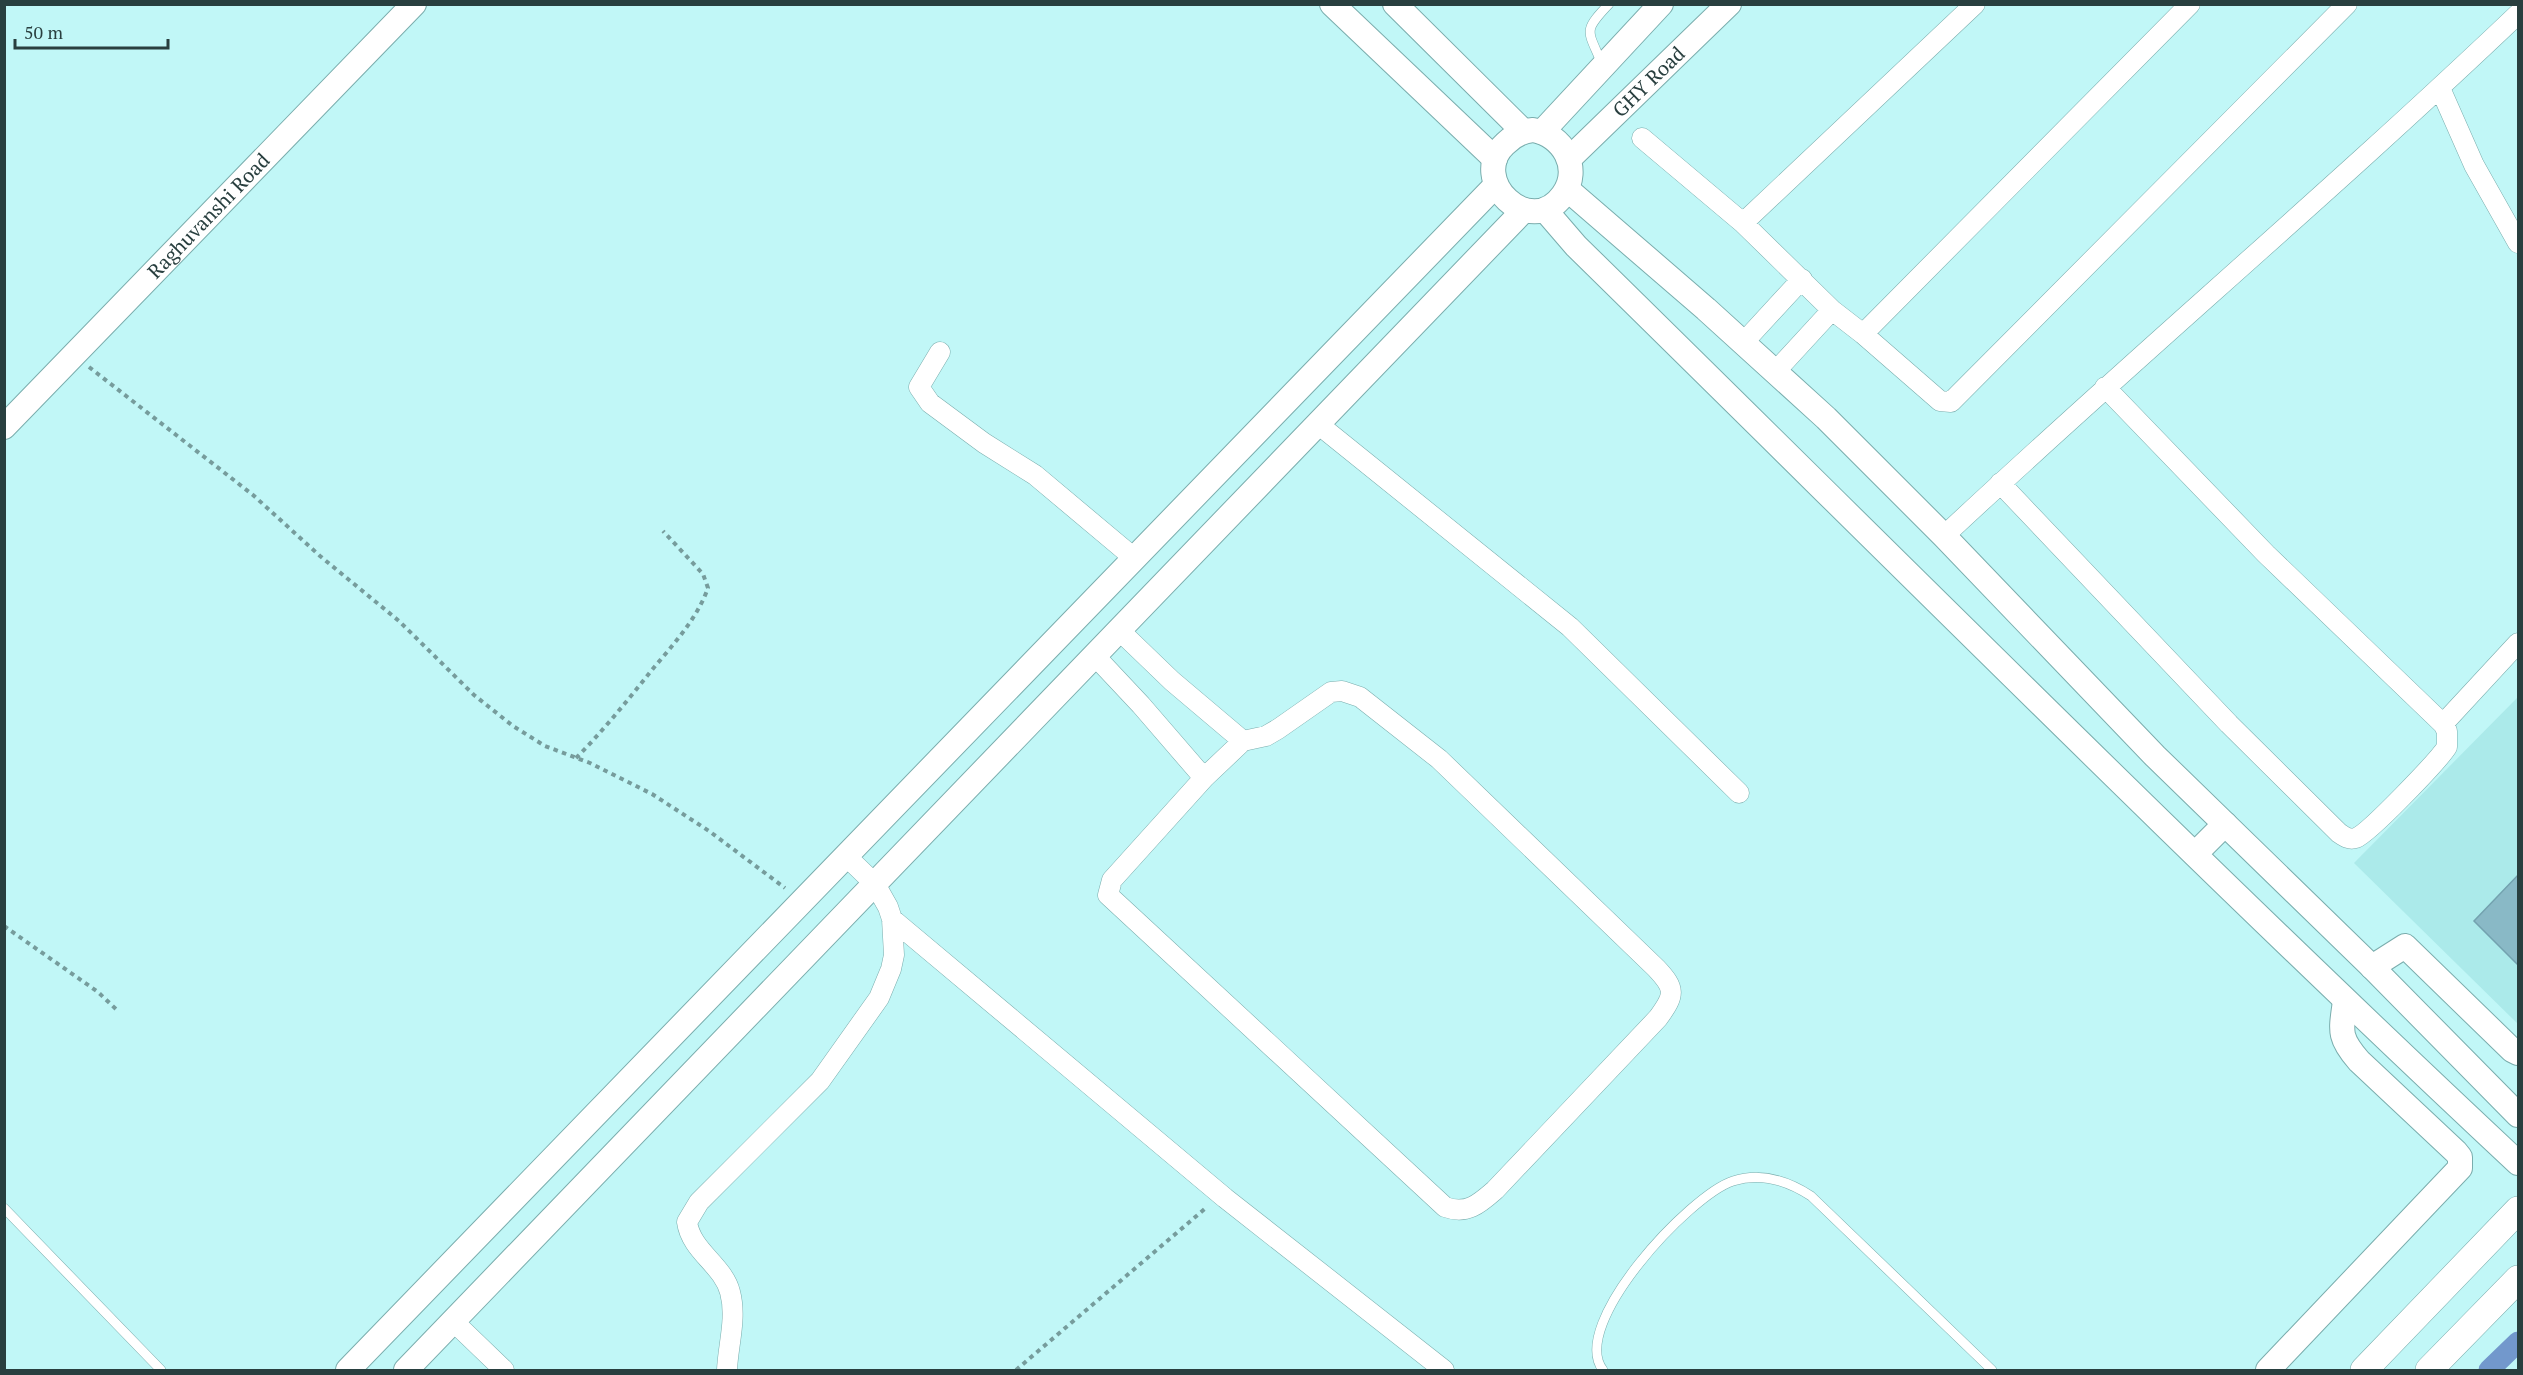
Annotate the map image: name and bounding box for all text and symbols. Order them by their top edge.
scale bar [15,12,168,50]
text: 50 m [24,20,64,44]
street label: GHY Road [1606,40,1690,123]
street label: Raghuvanshi Road [141,147,275,284]

